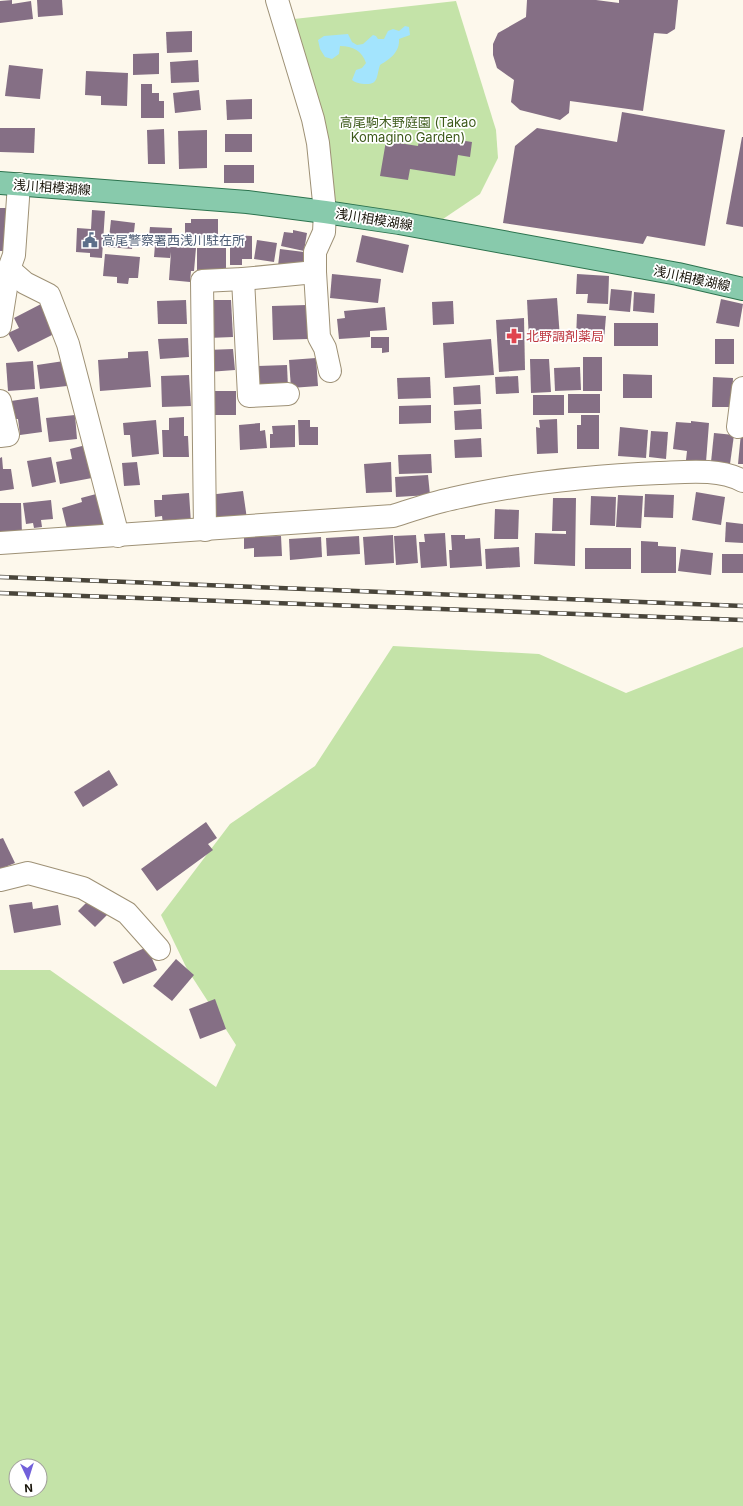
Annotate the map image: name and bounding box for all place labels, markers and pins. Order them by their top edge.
public building icon: 高尾警察署西浅川駐在所 [81,231,99,249]
place label: 高尾警察署西浅川駐在所 [102,232,245,248]
pharmacy icon: 北野調剤薬局 [505,327,523,345]
place label: 北野調剤薬局 [526,328,604,344]

